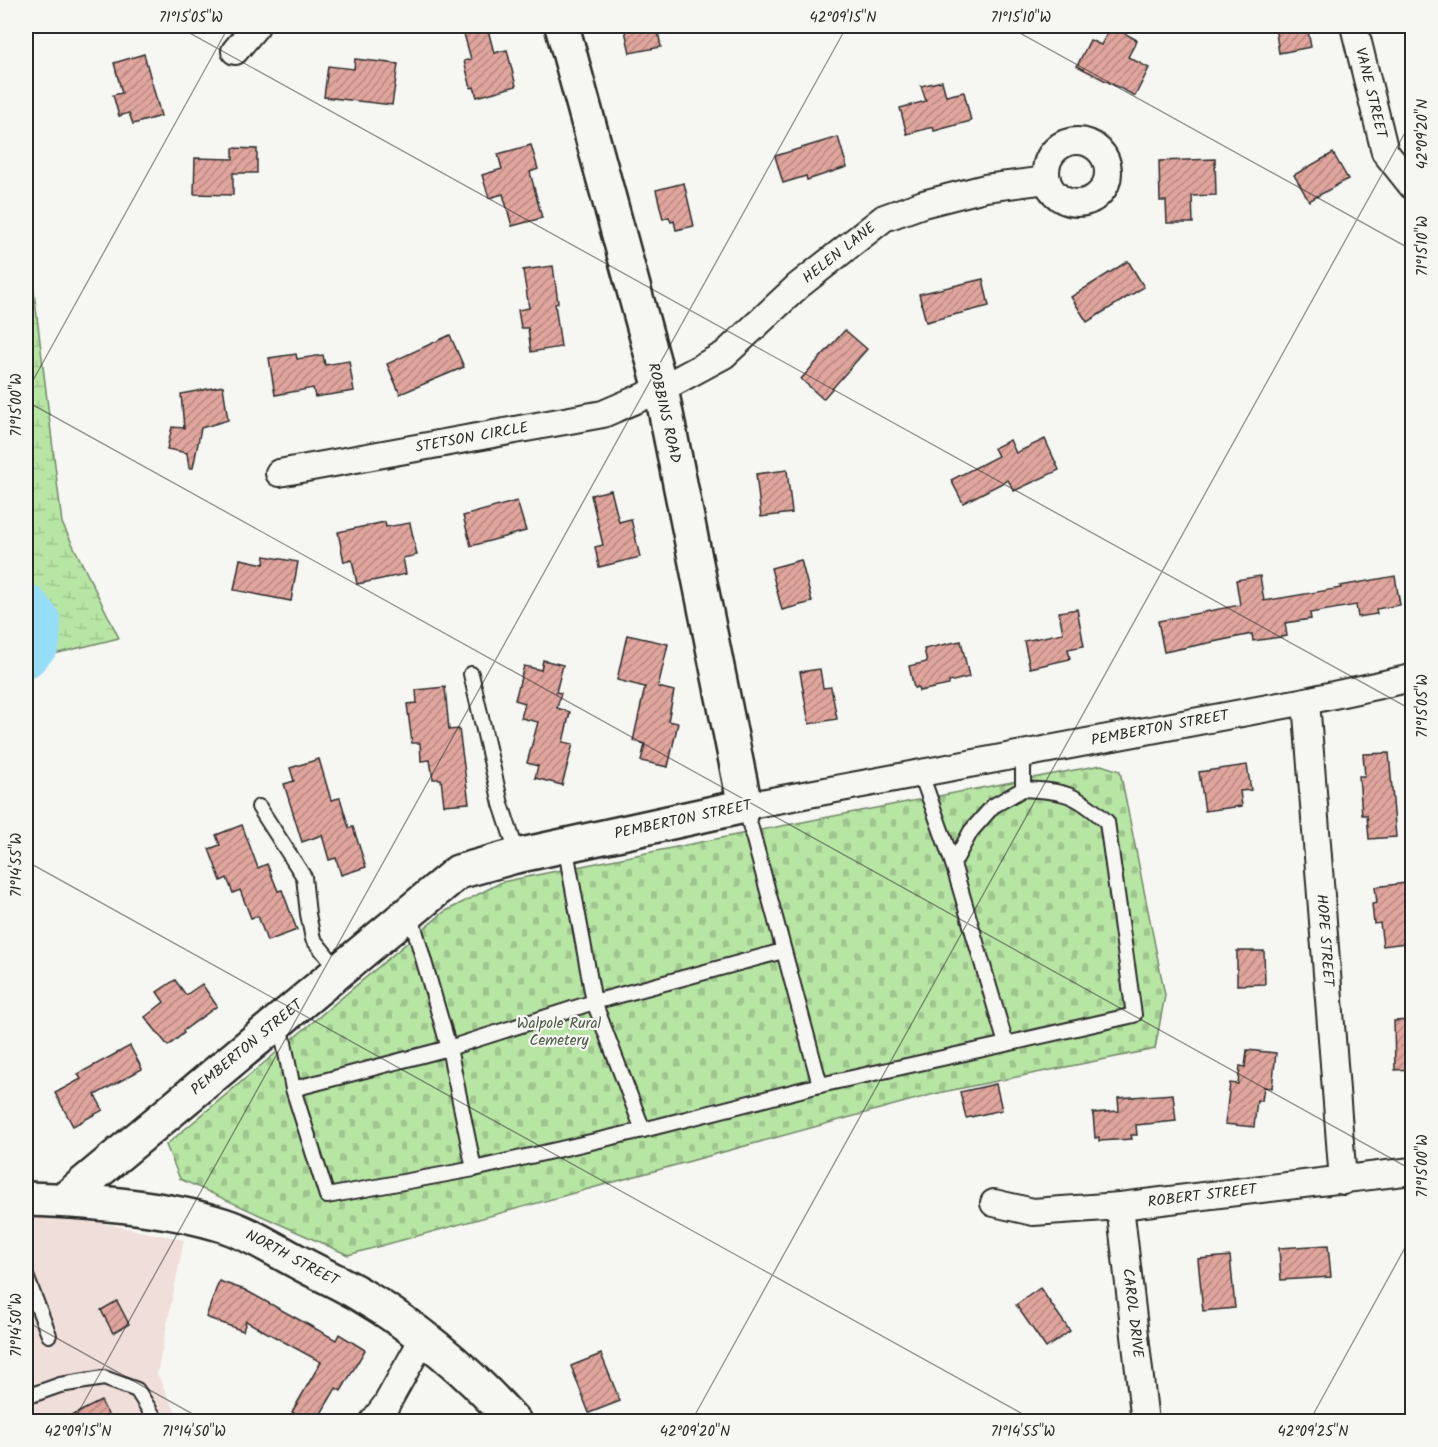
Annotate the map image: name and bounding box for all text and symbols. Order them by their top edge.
text: 71°15'05"W [159,6,223,30]
text: 42°09'15"N [810,6,876,30]
text: 71°15'10"W [991,6,1052,30]
street label: VANE STREET [1348,45,1394,143]
text: 42°09'20"N [1411,99,1435,169]
text: 71°15'10"W [1411,215,1435,276]
street label: HELEN LANE [797,216,882,290]
street label: ROBBINS ROAD [641,360,687,466]
text: 71°15'00"W [5,373,29,437]
street label: STETSON CIRCLE [413,416,532,460]
text: 71°15'05"W [1411,674,1435,738]
street label: PEMBERTON STREET [1089,703,1233,753]
street label: PEMBERTON STREET [612,793,756,846]
text: 71°14'55"W [5,832,29,897]
street label: HOPE STREET [1309,893,1340,989]
street label: PEMBERTON STREET [186,993,310,1102]
park label: Walpole Rural Cemetery [517,1012,602,1053]
text: 71°15'00"W [1411,1134,1435,1198]
street label: ROBERT STREET [1146,1177,1260,1215]
street label: NORTH STREET [241,1224,345,1294]
street label: CAROL DRIVE [1115,1267,1150,1361]
text: 71°14'50"W [5,1293,29,1357]
text: 42°09'15"N [45,1420,111,1444]
text: 71°14'50"W [162,1420,226,1444]
text: 42°09'20"N [660,1420,730,1444]
text: 71°14'55"W [991,1420,1056,1444]
text: 42°09'25"N [1278,1420,1348,1444]

